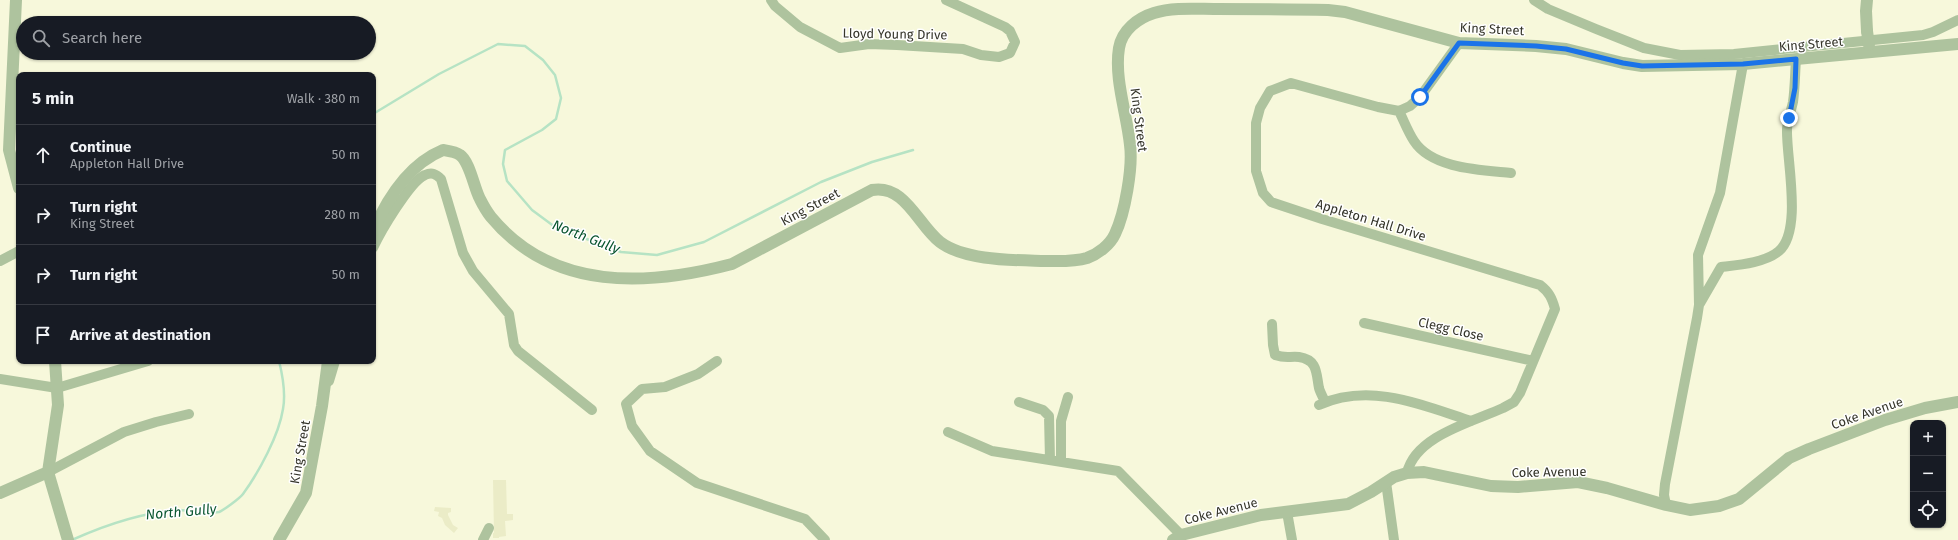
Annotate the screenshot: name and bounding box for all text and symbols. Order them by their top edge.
search box [16,16,376,60]
street label: King Street [1459,20,1525,38]
street label: Lloyd Young Drive [842,26,948,42]
icon: search [30,27,52,49]
text: Search here [62,29,142,47]
street label: King Street [1778,34,1844,54]
street label: King Street [1128,87,1150,153]
text: 5 min [32,88,74,109]
route start [1411,88,1429,106]
text: Walk · 380 m [287,91,360,106]
route end [1780,109,1798,127]
text: Continue [70,138,131,156]
icon: ahead [32,144,54,166]
text: 50 m [332,147,360,162]
text: Appleton Hall Drive [70,156,184,171]
street label: King Street [778,185,842,229]
street label: Appleton Hall Drive [1314,196,1428,244]
text: Turn right [70,198,137,216]
icon: right [32,204,54,226]
text: 280 m [325,207,360,222]
text: King Street [70,216,134,231]
water label: North Gully [550,216,623,258]
icon: right [32,264,54,286]
text: Turn right [70,266,137,284]
text: 50 m [332,267,360,282]
street label: Clegg Close [1417,314,1485,344]
icon: arrive [32,324,54,346]
text: Arrive at destination [70,326,211,344]
street label: Coke Avenue [1829,394,1905,432]
street label: King Street [287,419,313,485]
map controls [1910,420,1946,528]
button: + [1910,420,1946,456]
button: − [1910,456,1946,492]
street label: Coke Avenue [1511,464,1587,480]
button: locate [1910,492,1946,528]
street label: Coke Avenue [1183,495,1259,527]
water label: North Gully [145,500,218,524]

